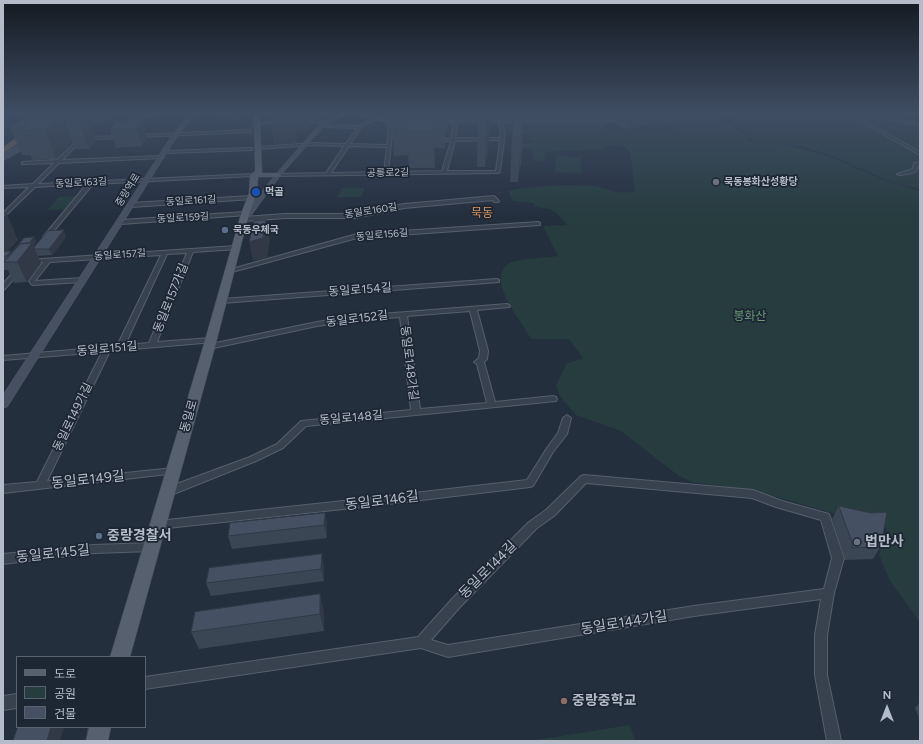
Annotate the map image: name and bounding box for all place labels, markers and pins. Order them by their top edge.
place label: 묵동봉화산성황당 [724,176,798,188]
marker: 묵동봉화산성황당 [711,177,721,187]
marker: 먹골 [250,186,262,198]
place label: 먹골 [265,186,283,198]
place label: 묵동우체국 [233,224,279,236]
marker: 묵동우체국 [220,225,230,235]
place label: 중랑경찰서 [107,528,171,544]
marker: 중랑경찰서 [94,531,104,541]
place label: 법만사 [865,534,904,550]
marker: 법만사 [852,537,862,547]
place label: 중랑중학교 [572,693,636,709]
marker: 중랑중학교 [559,696,569,706]

